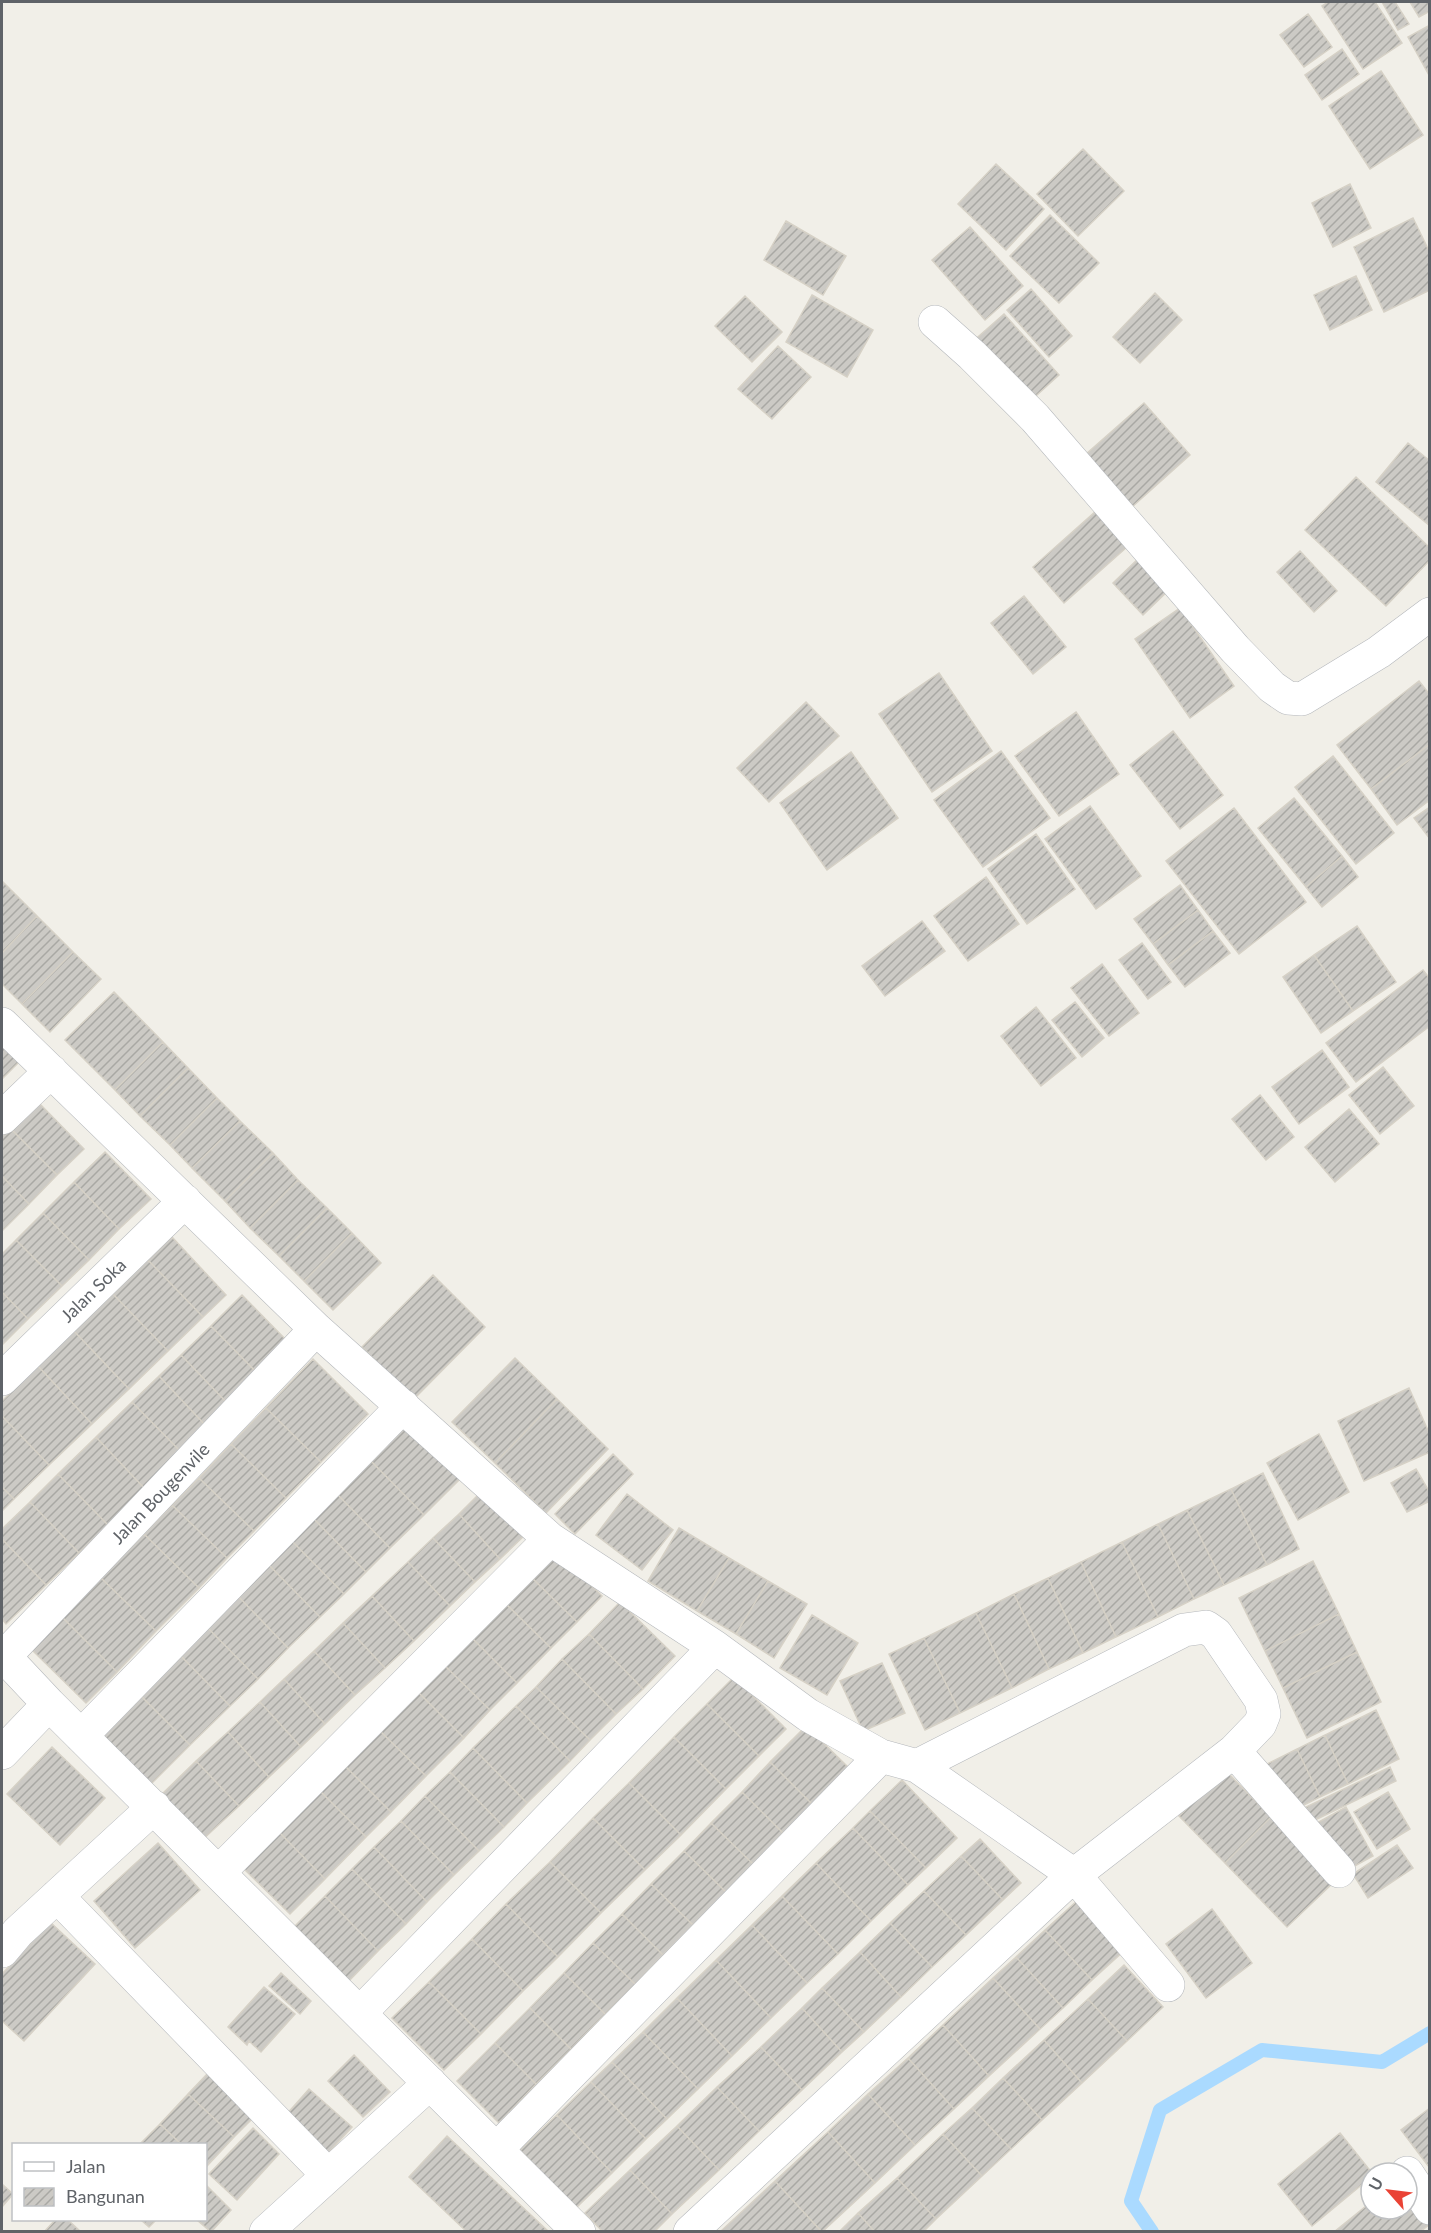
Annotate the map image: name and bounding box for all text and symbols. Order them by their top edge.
street label: Jalan Soka [56,1254,130,1326]
street label: Jalan Bougenvile [106,1438,214,1548]
legend [12,2143,207,2221]
text: Jalan [66,2155,105,2177]
north arrow [1359,2161,1419,2221]
text: U [1364,2174,1386,2193]
text: Bangunan [66,2185,145,2207]

